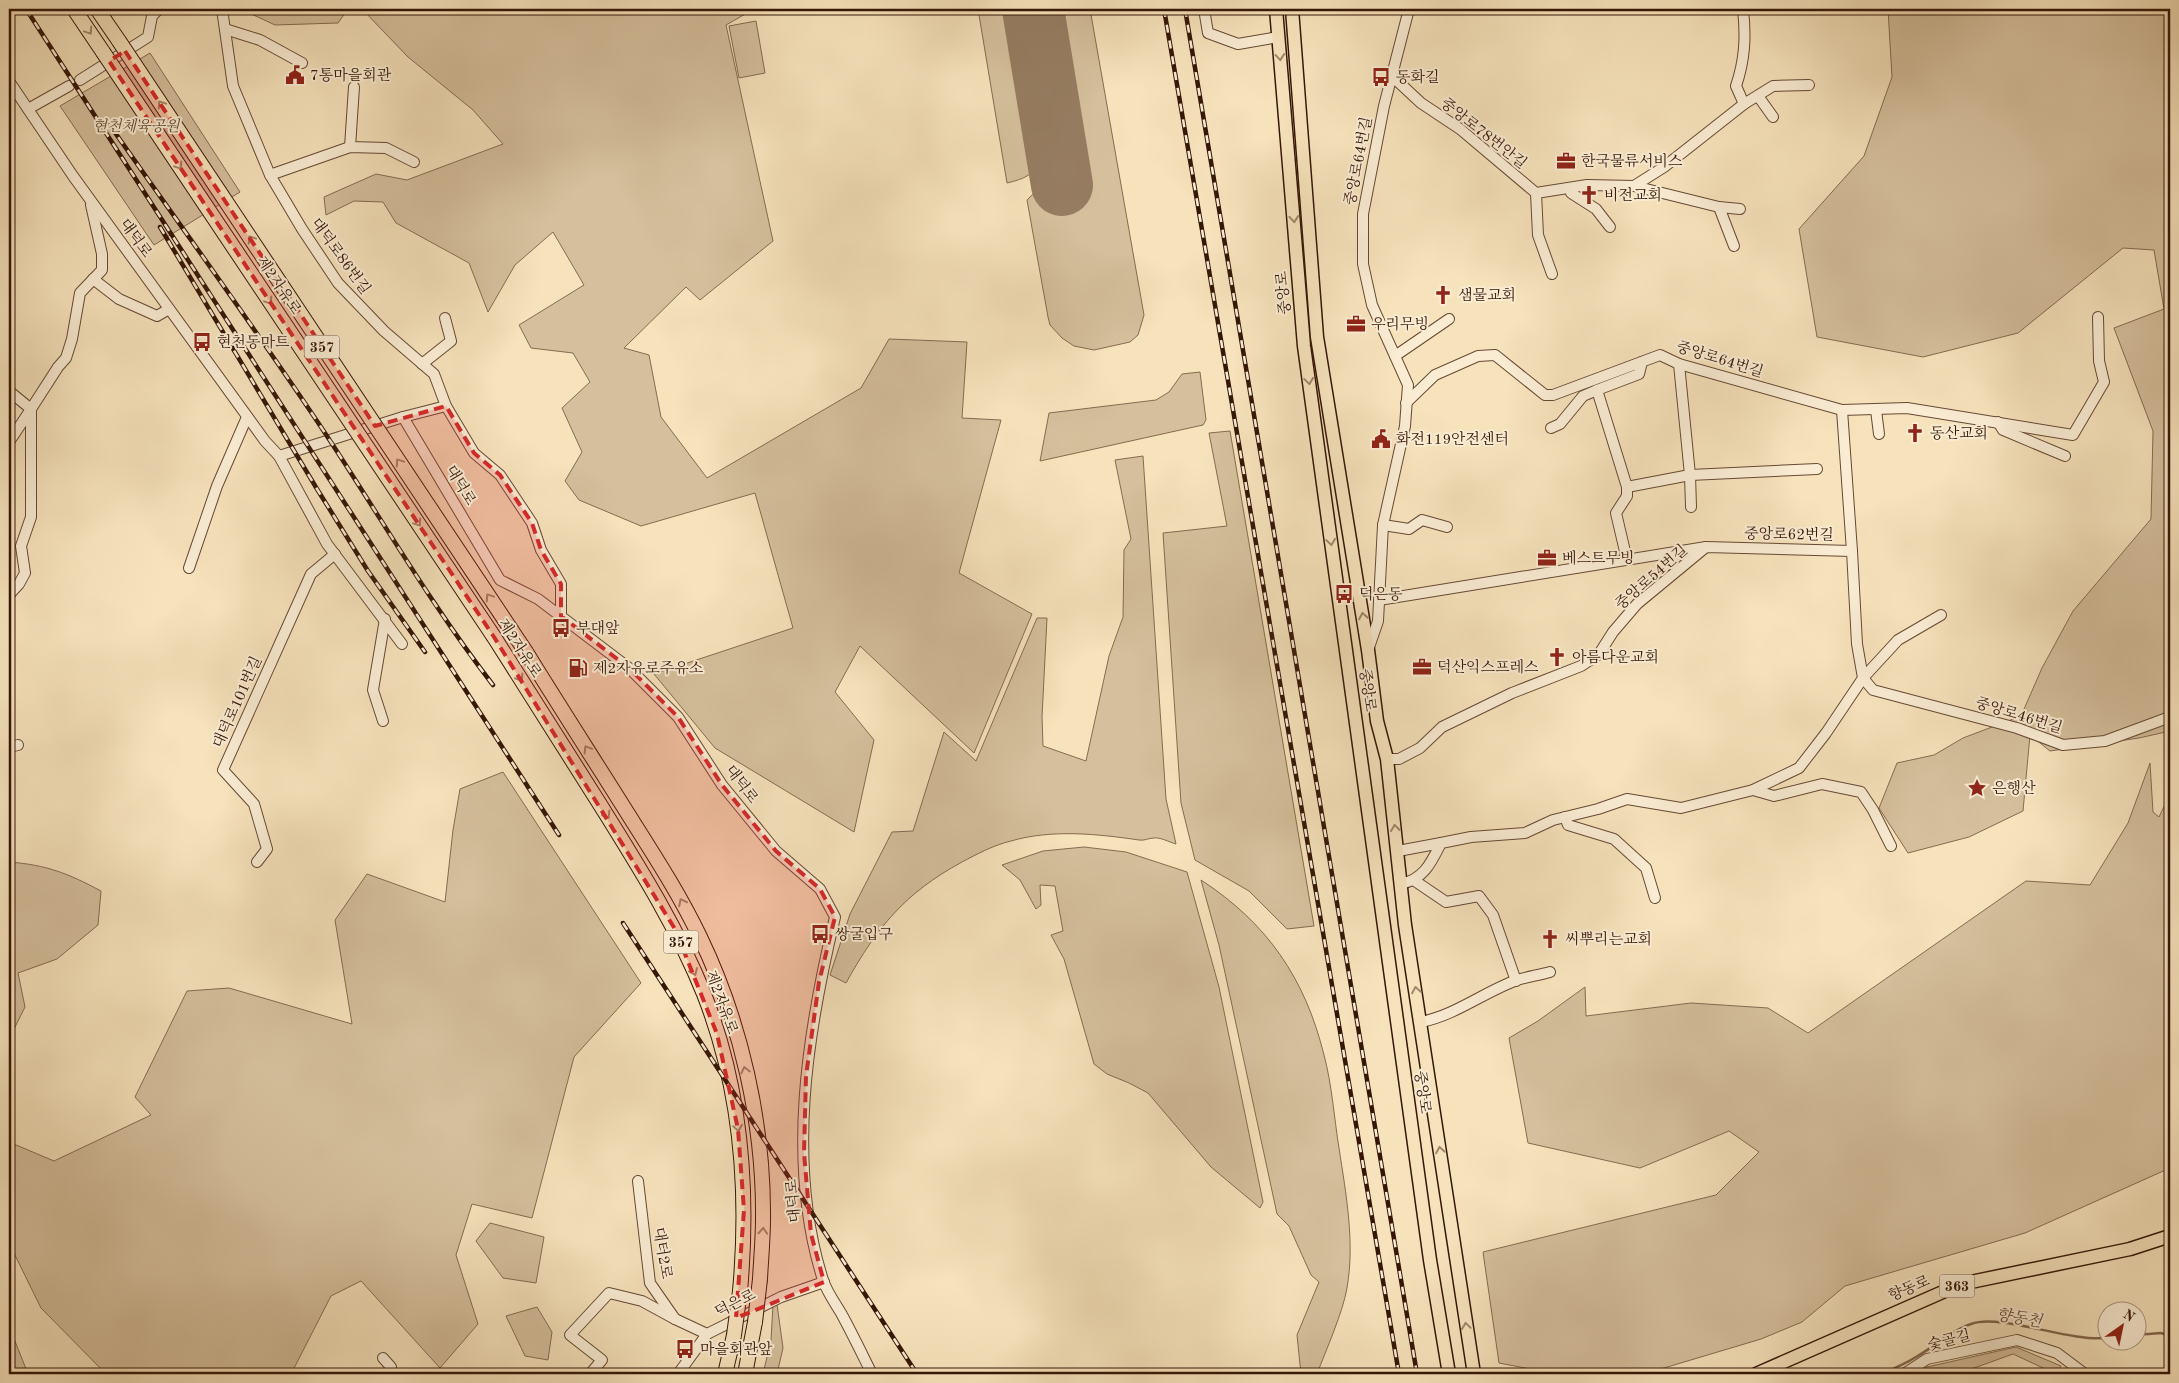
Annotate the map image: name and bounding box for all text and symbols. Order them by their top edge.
one-way arrow [83,25,92,34]
one-way arrow [1274,54,1285,62]
public building icon: 7통마을회관 [284,64,306,86]
bus stop icon: 동화길 [1370,66,1392,88]
place label: 7통마을회관 [310,67,392,84]
place label: 동화길 [1396,69,1439,86]
street label: 중앙로78번안길 [1437,95,1530,172]
one-way arrow [158,100,167,110]
street label: 중앙로64번길 [1342,115,1375,207]
park label: 현천체육공원 [93,118,181,135]
office icon: 한국물류서비스 [1555,150,1577,172]
place label: 한국물류서비스 [1581,152,1683,170]
one-way arrow [173,160,182,169]
church icon: 비전교회 [1578,184,1600,206]
place label: 비전교회 [1604,186,1662,204]
street label: 대덕로86번길 [307,215,374,298]
street label: 대덕로 [116,216,156,261]
one-way arrow [1288,216,1299,224]
one-way arrow [248,236,257,245]
street label: 제2자유로 [253,253,305,318]
street label: 중앙로 [1273,270,1294,315]
church icon: 샘물교회 [1432,284,1454,306]
place label: 샘물교회 [1458,287,1516,304]
one-way arrow [263,295,272,304]
office icon: 우리무빙 [1345,313,1367,335]
place label: 우리무빙 [1371,316,1429,333]
bus stop icon: 현천동마트 [191,331,213,353]
place label: 현천동마트 [217,334,290,351]
road number: 357 [304,336,340,358]
street label: 중앙로64번길 [1674,338,1765,381]
one-way arrow [1303,377,1314,385]
church icon: 동산교회 [1904,422,1926,444]
place label: 동산교회 [1930,425,1988,442]
public building icon: 화전119안전센터 [1370,428,1392,450]
place label: 화전119안전센터 [1396,431,1509,448]
one-way arrow [396,458,405,468]
street label: 대덕로 [442,462,479,509]
one-way arrow [412,517,421,527]
street label: 중앙로62번길 [1744,525,1834,544]
one-way arrow [1325,538,1336,546]
street label: 중앙로54번길 [1612,541,1691,613]
office icon: 베스트무빙 [1536,547,1558,569]
place label: 베스트무빙 [1562,550,1634,567]
bus stop icon: 덕은동 [1333,583,1355,605]
place label: 덕은동 [1359,586,1403,603]
one-way arrow [486,594,495,603]
one-way arrow [1358,612,1369,620]
street label: 제2자유로 [494,616,545,681]
bus stop icon: 부대앞 [550,617,572,639]
place label: 부대앞 [576,620,620,637]
church icon: 아름다운교회 [1546,646,1568,668]
place label: 아름다운교회 [1572,649,1659,666]
street label: 대덕로101번길 [210,654,265,751]
office icon: 덕산익스프레스 [1411,656,1433,678]
fuel station icon: 제2자유로주유소 [567,657,589,679]
place label: 덕산익스프레스 [1437,659,1539,676]
place label: 제2자유로주유소 [593,660,704,677]
street label: 중앙로 [1356,667,1379,713]
one-way arrow [514,672,523,682]
street label: 중앙로46번길 [1973,694,2064,737]
one-way arrow [584,745,593,754]
street label: 대덕로 [722,762,762,807]
place icon: 은행산 [1966,777,1988,799]
place label: 은행산 [1992,780,2036,797]
one-way arrow [600,810,610,819]
one-way arrow [1390,824,1401,832]
one-way arrow [678,898,688,907]
bus stop icon: 쌍굴입구 [809,923,831,945]
place label: 쌍굴입구 [835,926,893,943]
church icon: 씨뿌리는교회 [1539,928,1561,950]
road number: 357 [664,930,698,954]
place label: 씨뿌리는교회 [1565,931,1652,948]
one-way arrow [688,967,699,976]
street label: 제2자유로 [702,968,741,1037]
one-way arrow [1411,985,1421,994]
one-way arrow [740,1065,751,1074]
street label: 중앙로 [1411,1069,1434,1115]
one-way arrow [732,1124,742,1133]
one-way arrow [1435,1146,1446,1154]
street label: 대덕로 [783,1178,804,1223]
street label: 대터2로 [650,1226,675,1281]
one-way arrow [757,1227,768,1235]
street label: 향동로 [1886,1272,1933,1305]
road number: 363 [1940,1274,1974,1298]
street label: 덕은로 [712,1286,759,1321]
north arrow [2096,1300,2146,1350]
water label: 향동천 [1995,1305,2045,1331]
text: N [2120,1307,2137,1325]
one-way arrow [1462,1322,1472,1330]
street label: 숯골길 [1926,1327,1972,1354]
bus stop icon: 마을회관앞 [674,1338,696,1360]
place label: 마을회관앞 [700,1341,773,1358]

